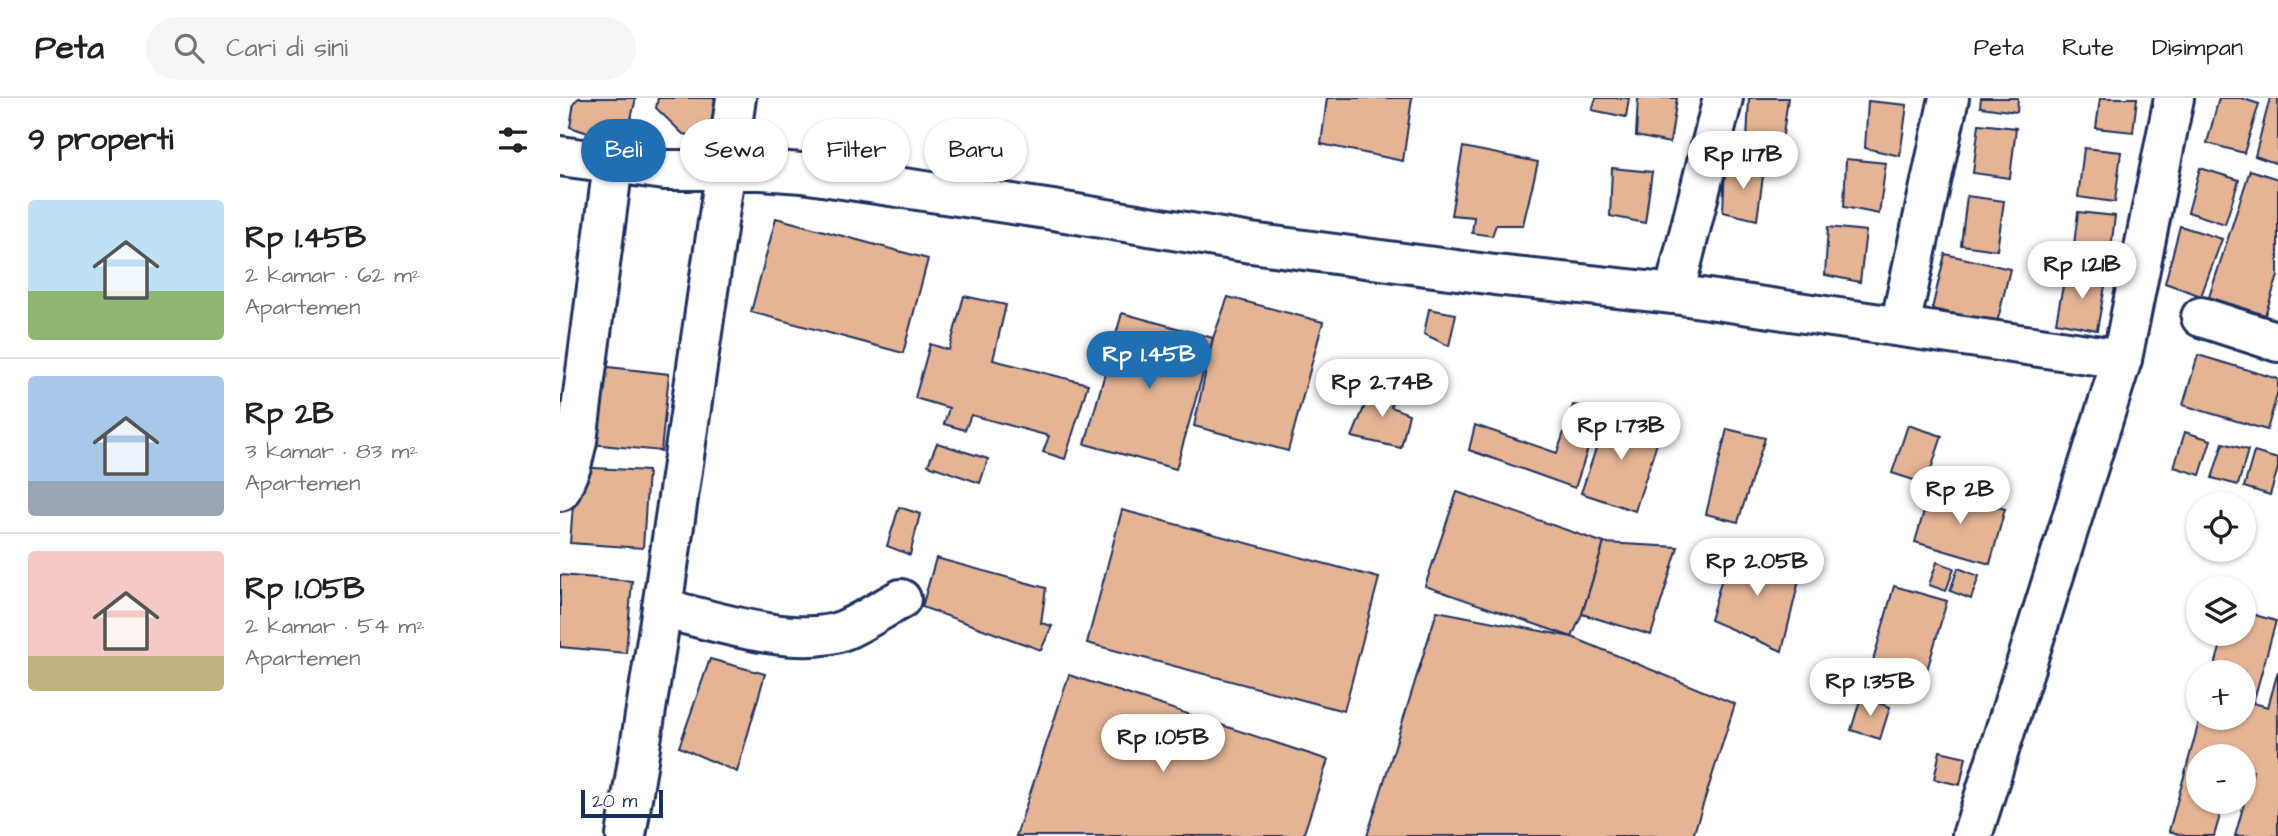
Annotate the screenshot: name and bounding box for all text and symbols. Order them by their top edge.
search box [146,17,636,80]
text: Peta [35,25,104,71]
icon: search [170,29,208,67]
text: Cari di sini [226,30,348,66]
text: Peta [1974,31,2024,65]
text: Rute [2062,31,2114,65]
text: Disimpan [2152,31,2243,65]
text: 9 properti [28,119,173,161]
chip: Beli [581,119,666,182]
chip: Sewa [680,119,788,182]
chip: Filter [802,119,910,182]
chip: Baru [924,119,1027,182]
icon: filters [494,121,532,159]
pin: Rp 1.17B [1671,132,1815,191]
text: Rp 1.17B [1704,138,1782,170]
text: Rp 1.45B [245,217,366,259]
icon: home [84,228,168,312]
pin: Rp 1.21B [2010,242,2154,301]
text: Rp 1.21B [2043,248,2121,280]
text: 2 kamar · 62 m² [245,259,420,291]
text: Apartemen [245,291,361,323]
pin: Rp 1.45B [1077,331,1221,391]
text: Rp 1.45B [1103,338,1195,370]
pin: Rp 2.74B [1310,360,1454,419]
text: Rp 2.74B [1332,366,1432,398]
text: Rp 2B [245,393,334,435]
pin: Rp 1.73B [1549,402,1693,462]
icon: home [84,404,168,488]
text: Rp 1.73B [1578,409,1664,441]
text: 3 kamar · 83 m² [245,435,418,467]
pin: Rp 2B [1911,466,2009,526]
text: Apartemen [245,467,361,499]
text: Rp 2B [1926,473,1994,505]
map controls [2186,492,2256,814]
button: locate [2186,492,2256,562]
pin: Rp 2.05B [1685,538,1829,598]
text: Rp 2.05B [1706,545,1808,577]
text: Rp 1.05B [245,568,365,610]
button: layers [2186,576,2256,646]
icon: home [84,579,168,663]
text: 2 kamar · 54 m² [245,610,425,642]
text: Apartemen [245,642,361,674]
pin: Rp 1.35B [1798,658,1942,718]
button: + [2186,660,2256,730]
text: Rp 1.35B [1826,665,1914,697]
pin: Rp 1.05B [1091,714,1235,774]
text: Rp 1.05B [1117,721,1209,753]
button: − [2186,744,2256,814]
scale bar [581,787,663,819]
text: 20 m [592,788,637,815]

